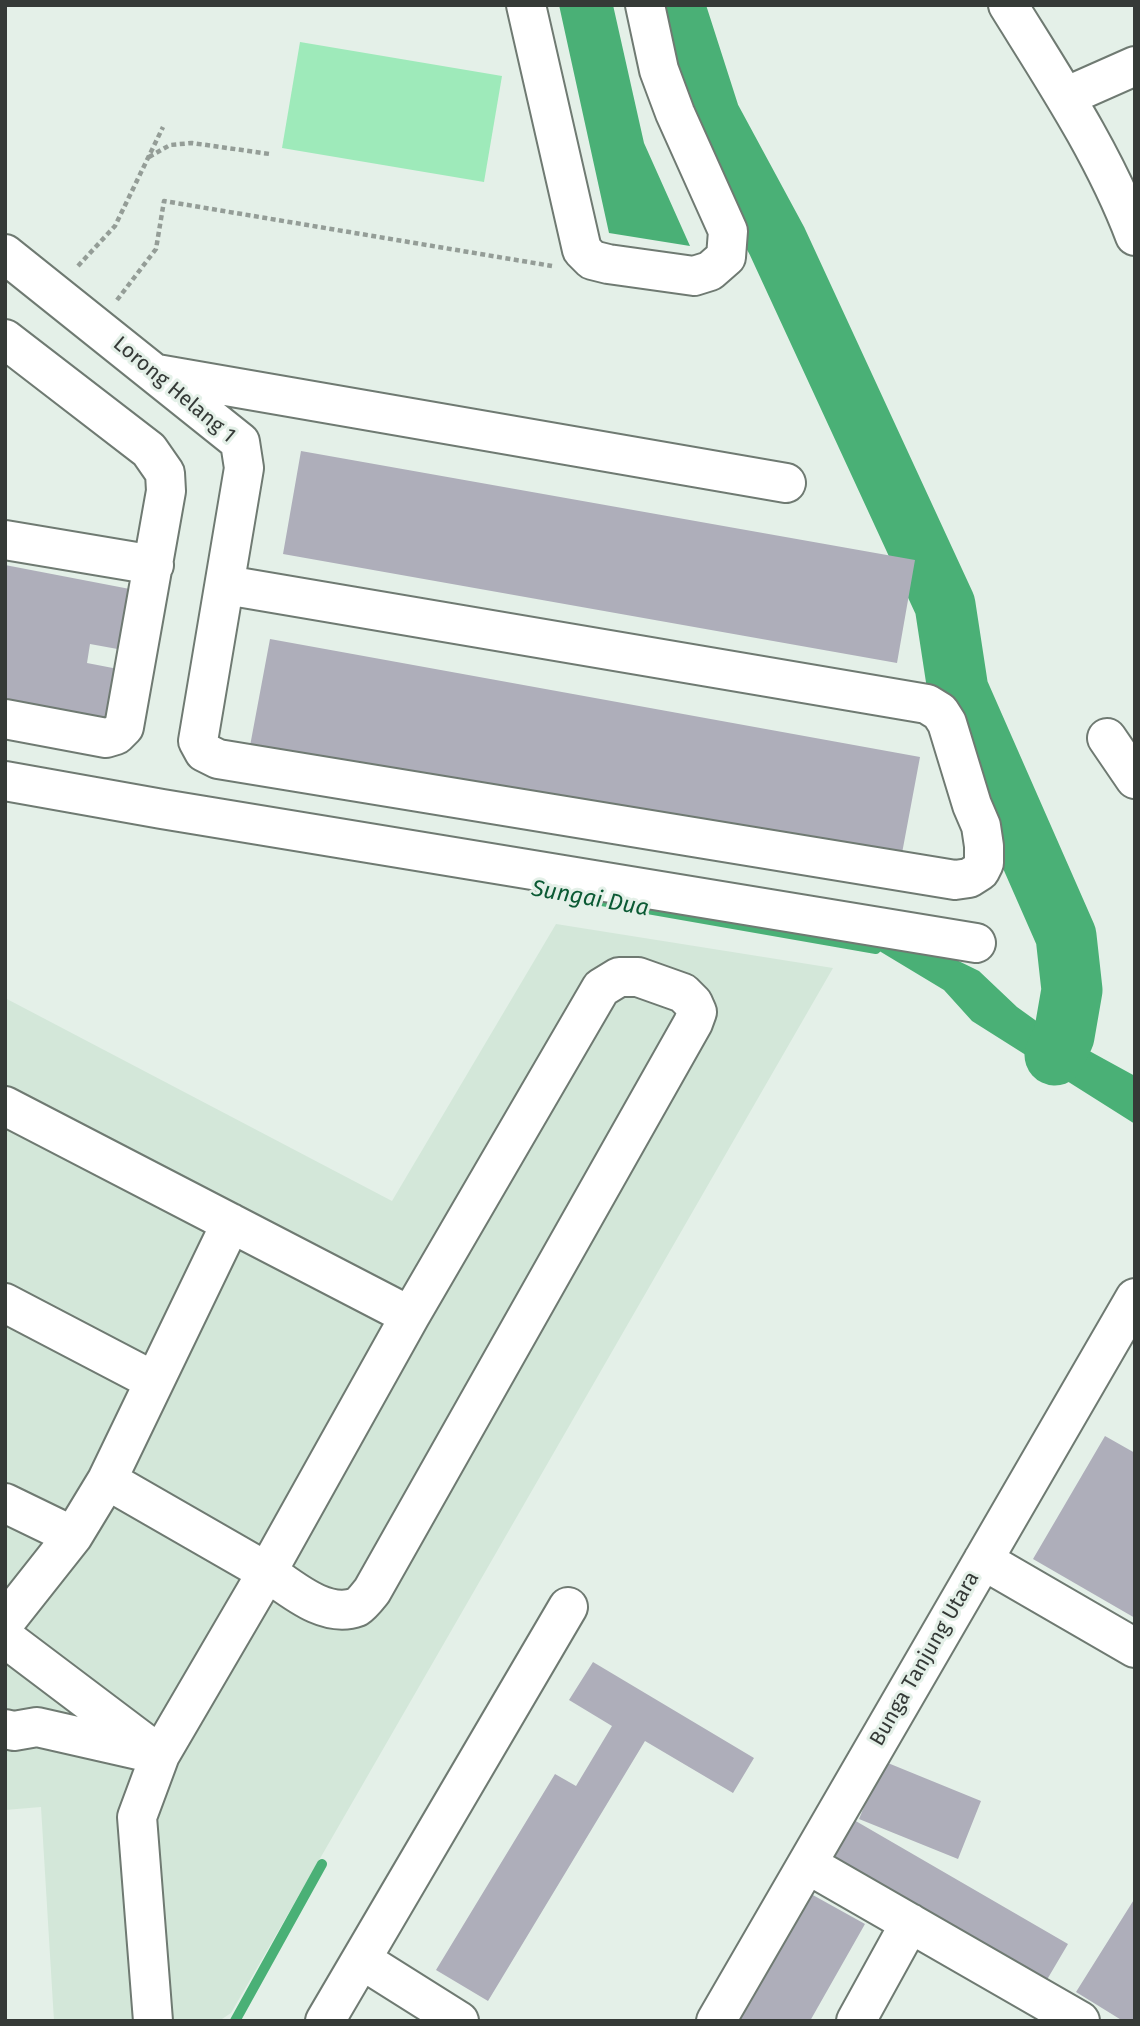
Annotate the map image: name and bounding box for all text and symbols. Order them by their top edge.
street label: Lorong Helang 1 [108,332,240,448]
water label: Sungai Dua [529,875,651,923]
street label: Bunga Tanjung Utara [865,1567,985,1751]

